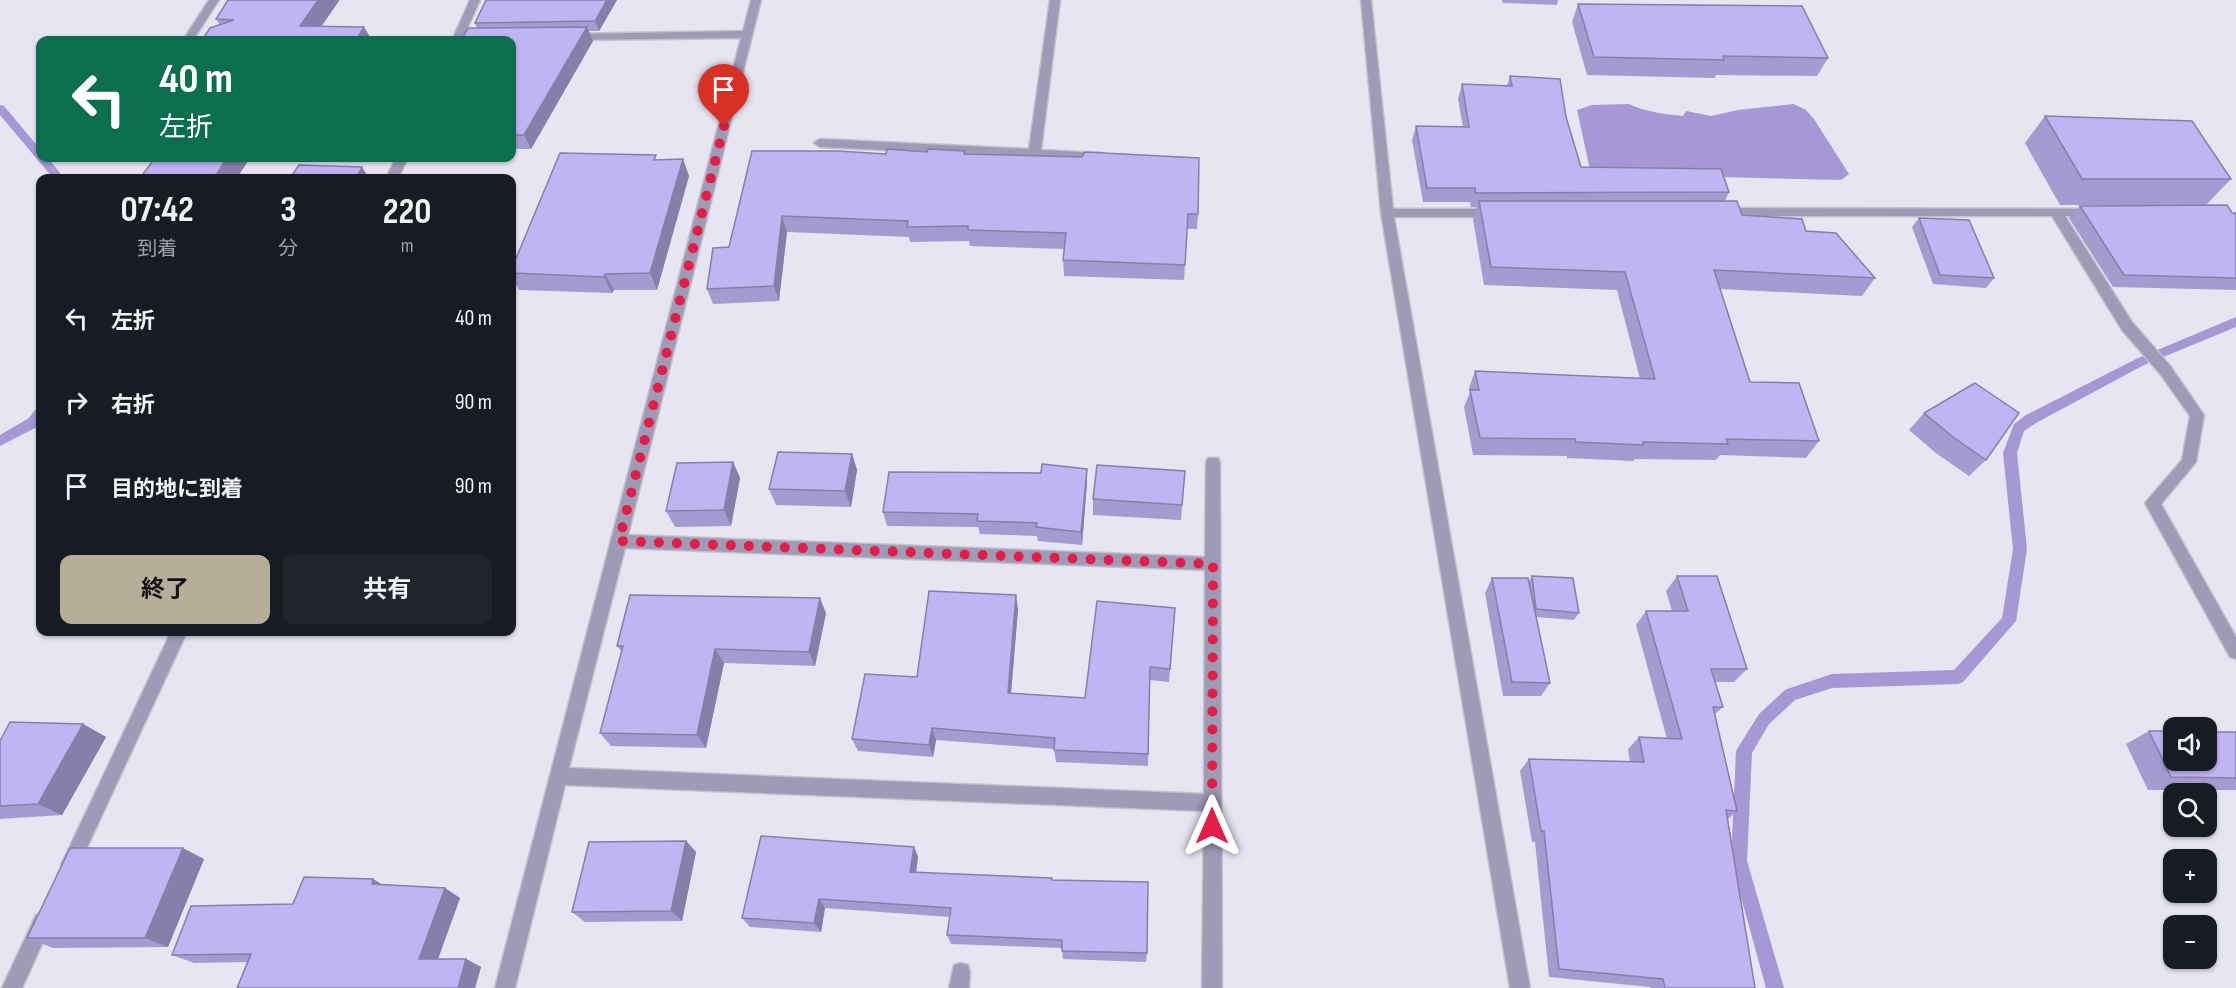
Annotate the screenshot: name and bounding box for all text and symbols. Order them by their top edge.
text: 40 m [159,54,233,105]
icon: left [60,60,138,138]
pin [698,64,749,126]
icon: arrive [707,73,740,106]
text: 左折 [159,112,213,144]
text: 07:42 [121,189,194,232]
text: 3 [280,189,296,232]
text: 220 [383,191,431,234]
text: m [401,234,414,258]
text: 到着 [137,237,177,261]
text: 分 [278,237,298,261]
icon: left [60,302,93,335]
text: 40 m [455,305,492,332]
text: 左折 [111,308,155,335]
icon: right [60,386,93,419]
text: 90 m [455,389,492,416]
text: 右折 [111,392,155,419]
icon: arrive [60,470,93,503]
text: 90 m [455,473,492,500]
text: 目的地に到着 [111,476,243,503]
button: 終了 [60,555,270,624]
button: 共有 [282,555,492,624]
map controls [2163,717,2217,969]
button: sound [2163,717,2217,771]
button: search [2163,783,2217,837]
position arrow [1180,794,1244,858]
button: + [2163,849,2217,903]
button: − [2163,915,2217,969]

